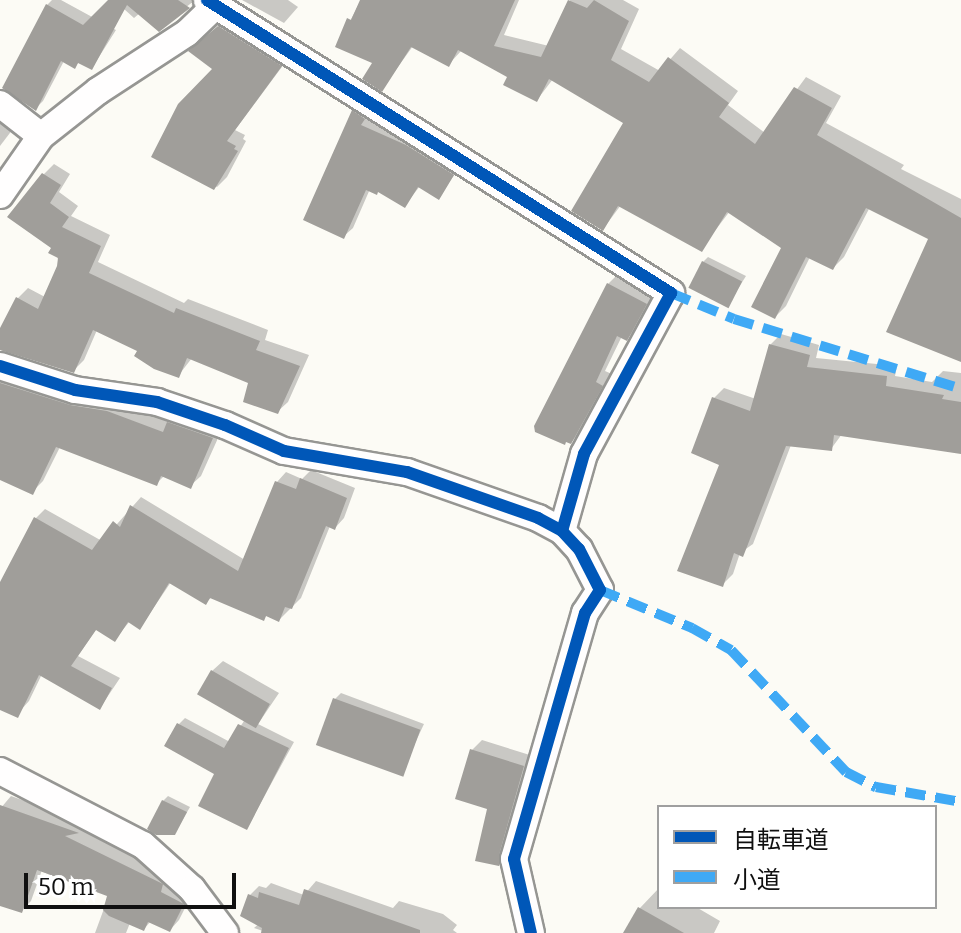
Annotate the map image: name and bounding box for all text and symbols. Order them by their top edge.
legend [657,805,937,909]
text: 自転車道 [733,826,829,854]
scale bar [28,857,240,907]
text: 小道 [733,866,781,894]
text: 50 m [38,873,94,901]

